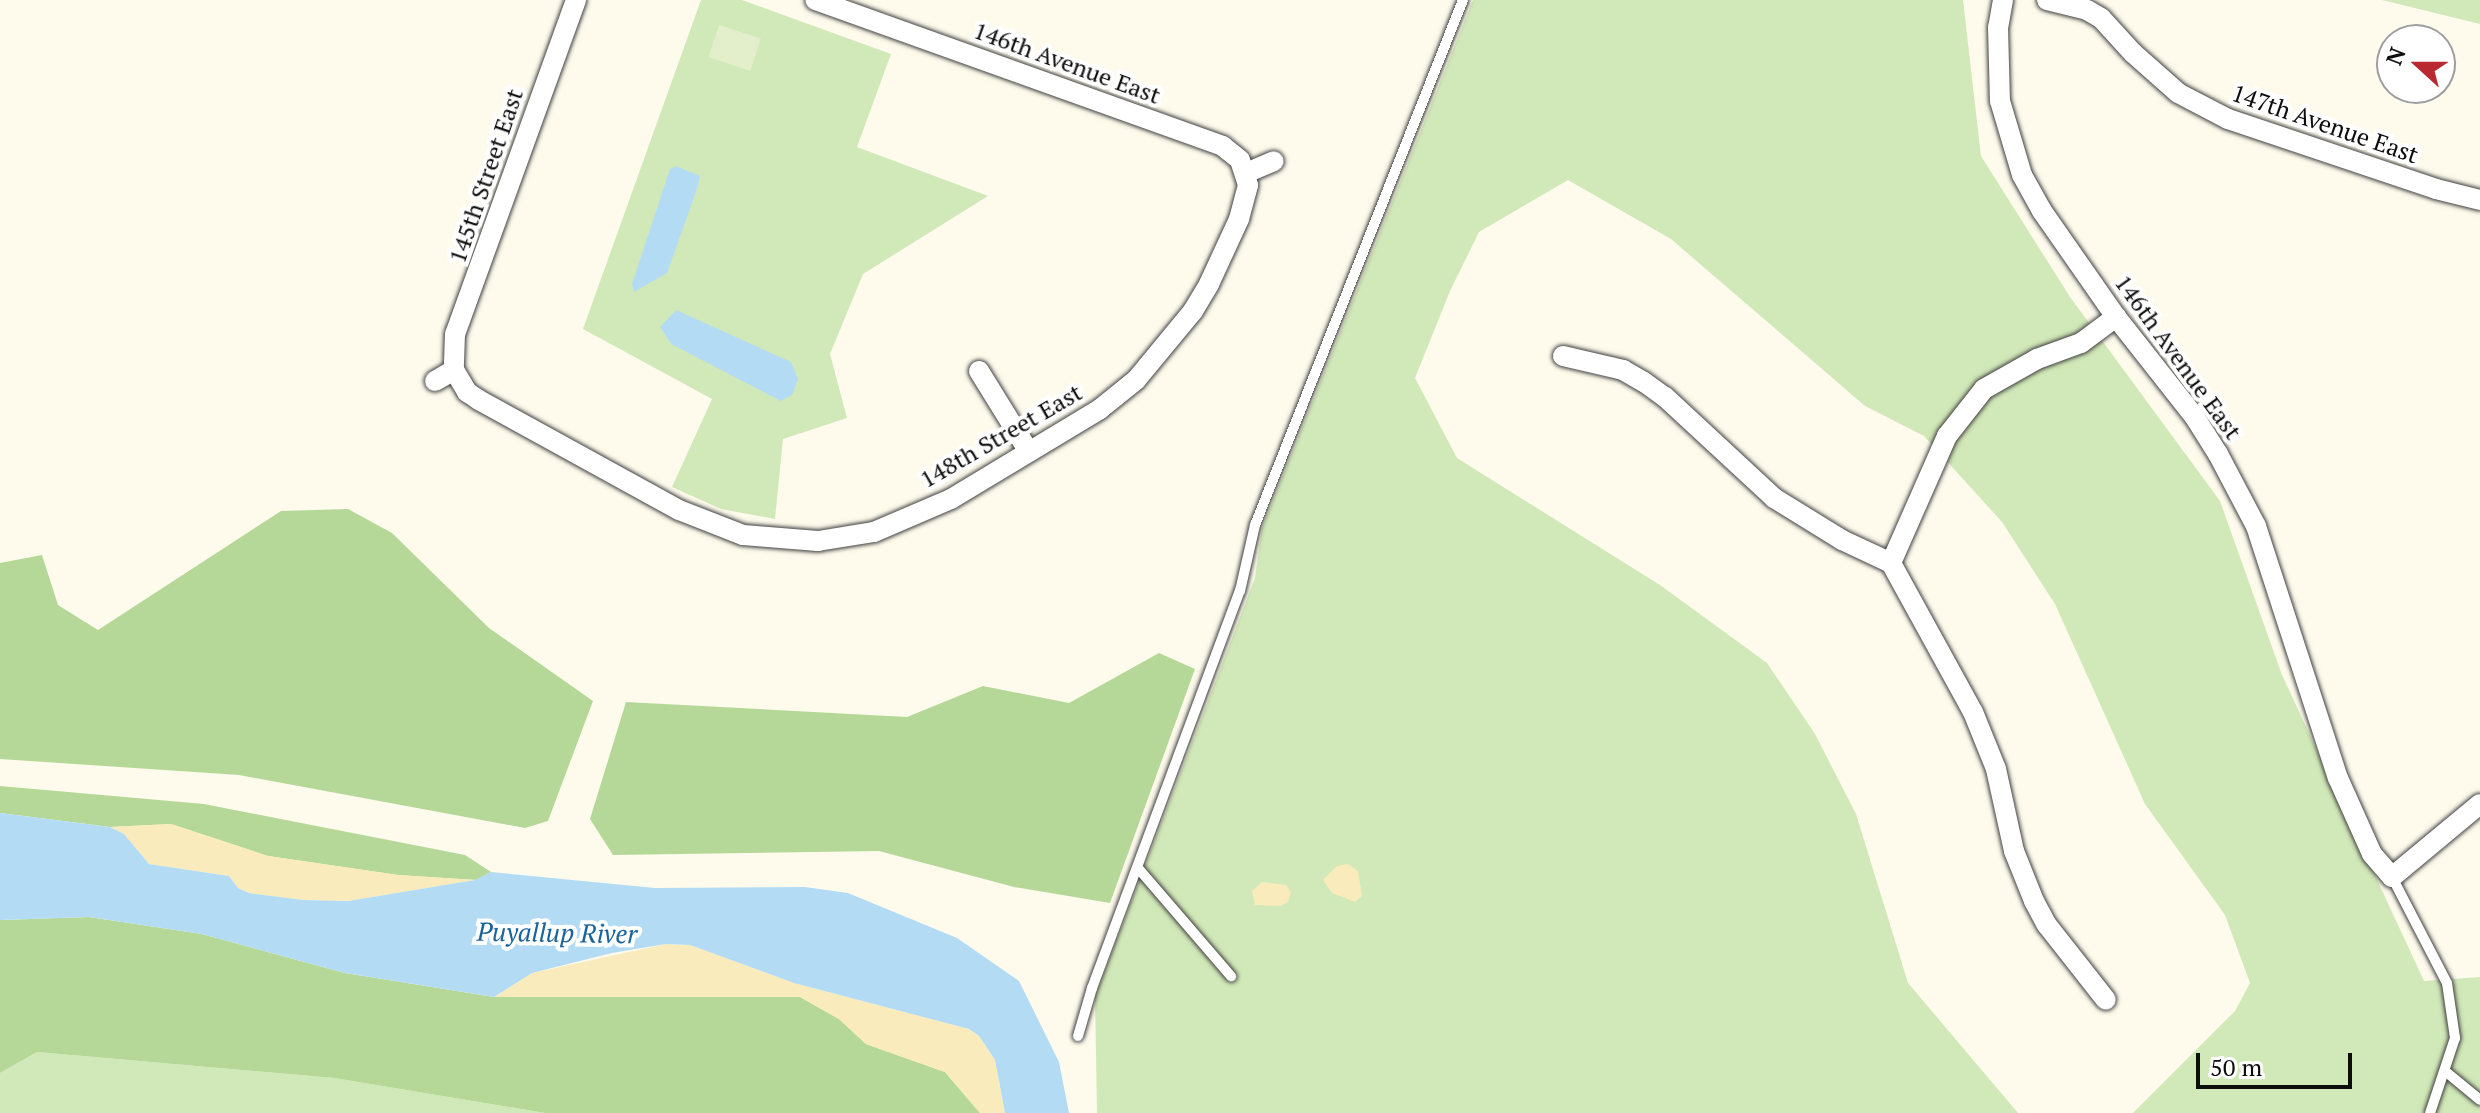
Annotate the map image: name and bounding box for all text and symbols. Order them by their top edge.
street label: 146th Avenue East [970,16,1164,110]
north arrow [2376,24,2456,104]
text: N [2378,43,2412,69]
street label: 147th Avenue East [2228,78,2422,170]
street label: 145th Street East [443,85,529,267]
street label: 146th Avenue East [2108,269,2248,445]
street label: 148th Street East [915,378,1087,494]
water label: Puyallup River [477,916,637,950]
scale bar [2200,1037,2356,1087]
text: 50 m [2210,1051,2262,1083]

